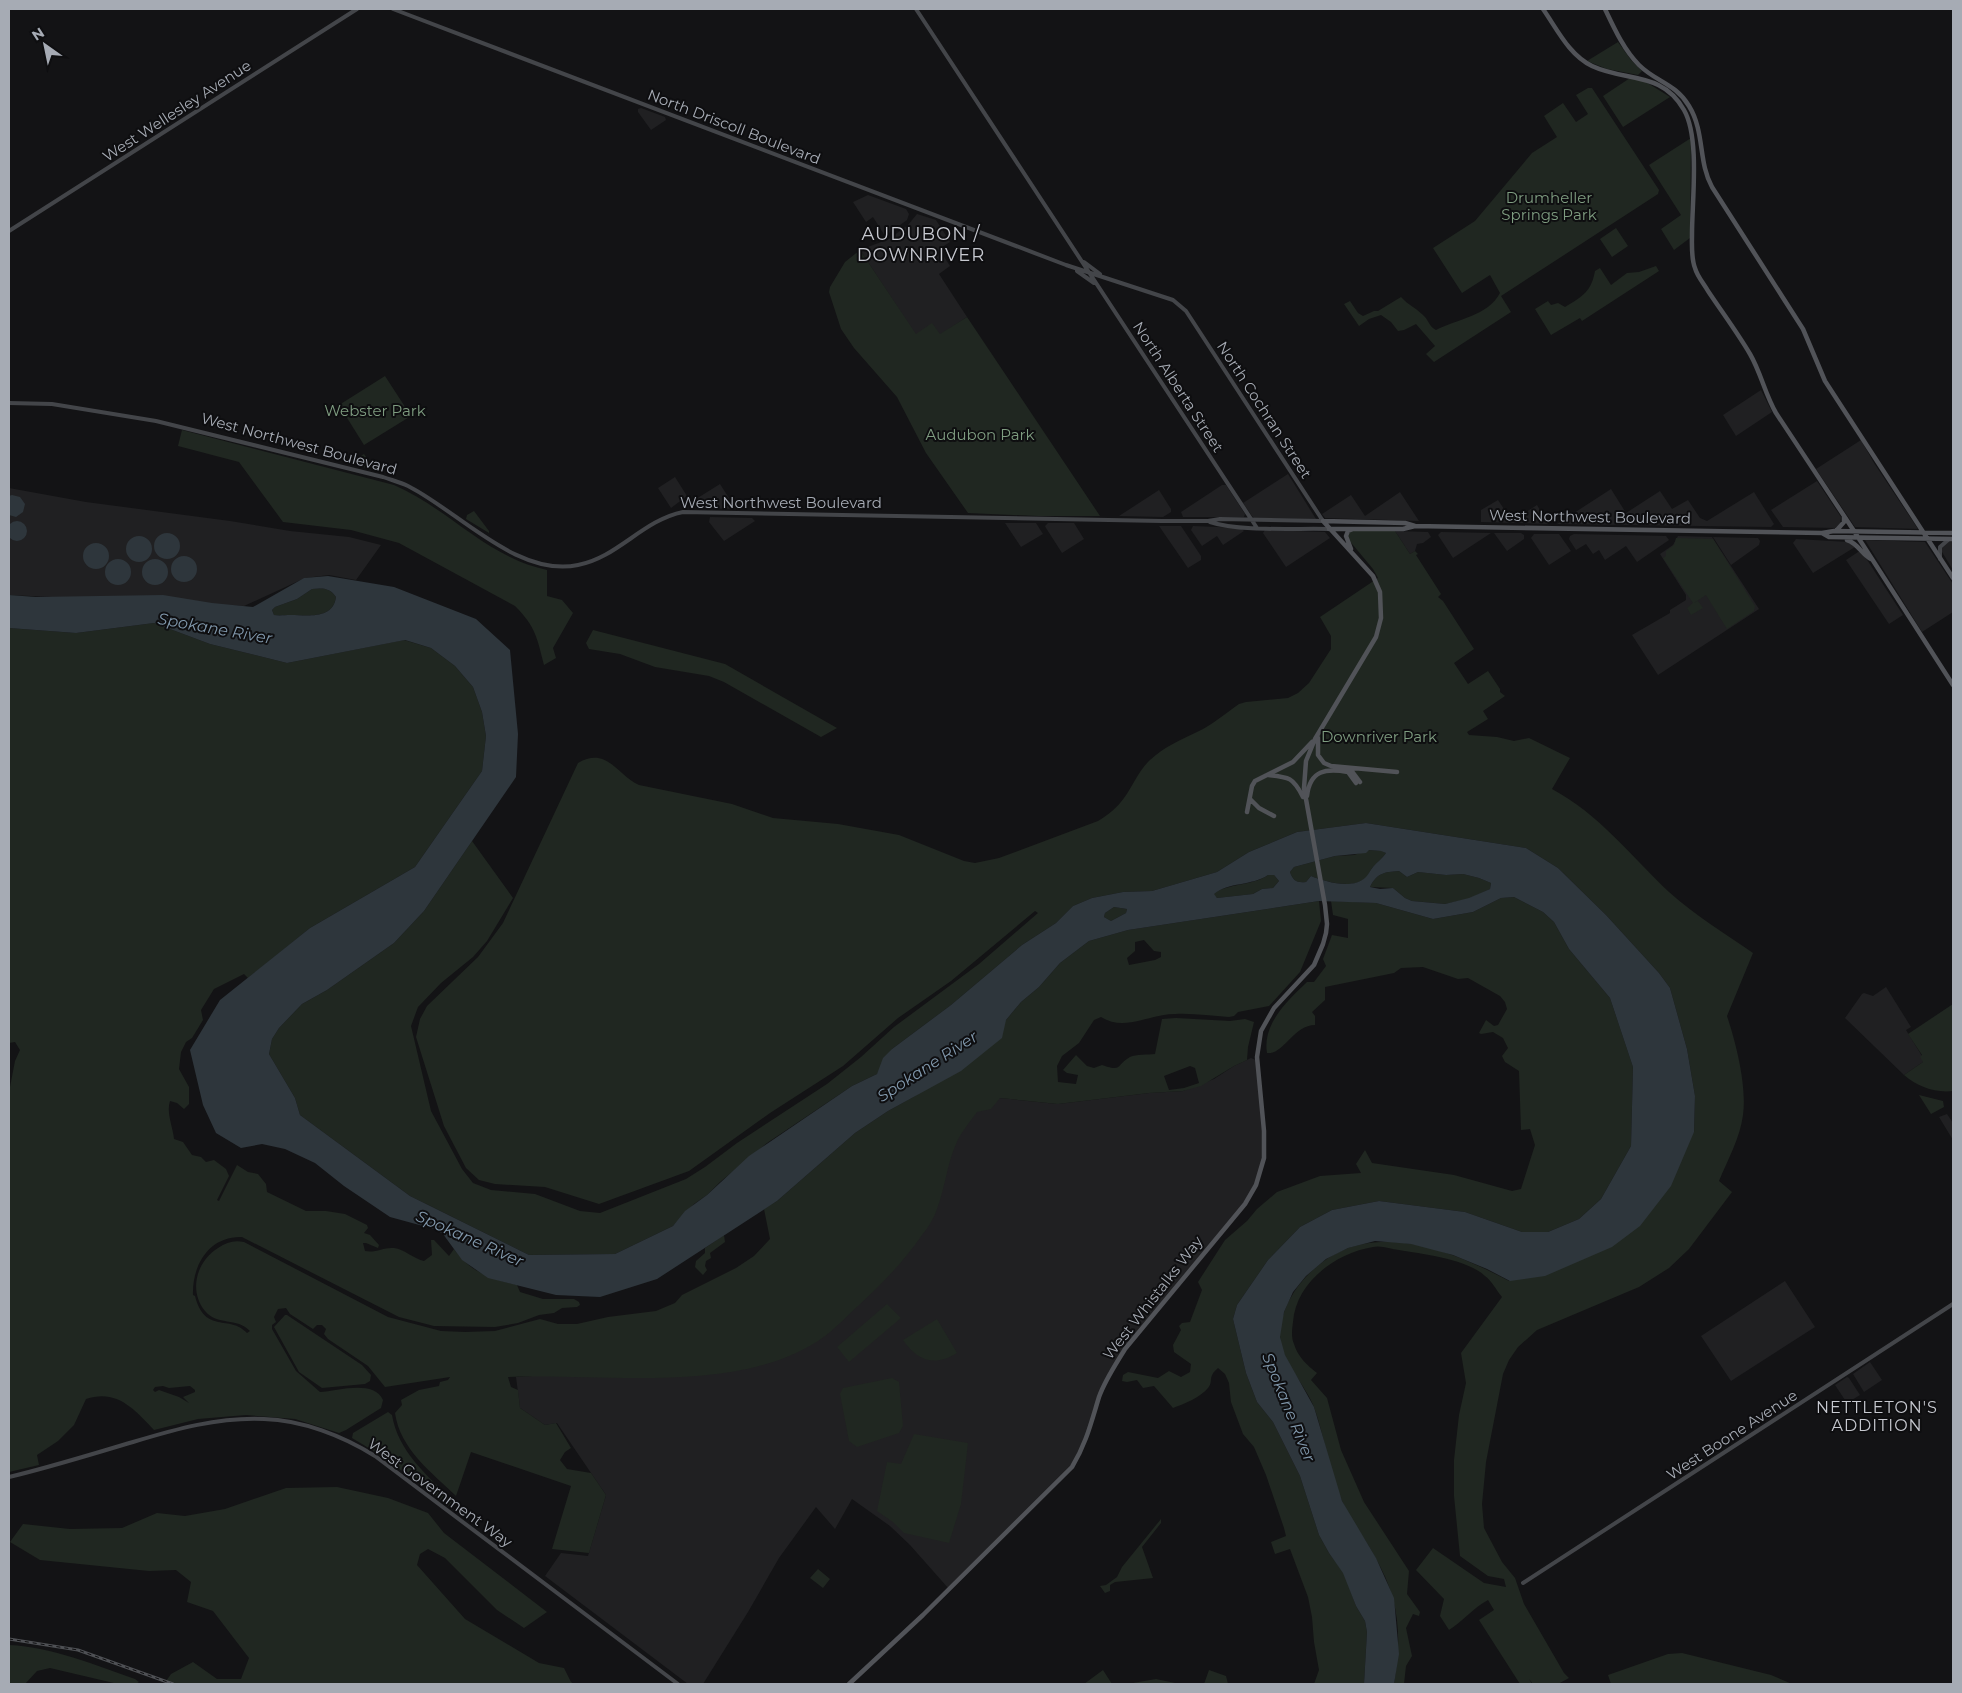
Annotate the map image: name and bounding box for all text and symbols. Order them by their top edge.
north arrow [20,20,70,70]
text: N [28,23,48,45]
street label: West Wellesley Avenue [99,55,255,166]
street label: North Driscoll Boulevard [645,85,823,168]
park label: Drumheller Springs Park [1501,188,1597,224]
district label: AUDUBON / DOWNRIVER [857,223,985,266]
street label: North Alberta Street [1129,318,1228,456]
street label: North Cochran Street [1213,338,1316,482]
park label: Webster Park [324,401,426,420]
street label: West Northwest Boulevard [199,408,399,479]
park label: Audubon Park [926,425,1034,444]
street label: West Northwest Boulevard [680,493,882,512]
street label: West Northwest Boulevard [1489,505,1691,528]
water label: Spokane River [156,609,274,648]
park label: Downriver Park [1321,727,1437,746]
water label: Spokane River [874,1027,981,1106]
water label: Spokane River [413,1206,527,1271]
street label: West Whistalks Way [1099,1232,1207,1363]
water label: Spokane River [1258,1350,1319,1465]
street label: West Boone Avenue [1663,1385,1801,1484]
district label: NETTLETON'S ADDITION [1816,1398,1938,1435]
street label: West Government Way [364,1434,517,1552]

